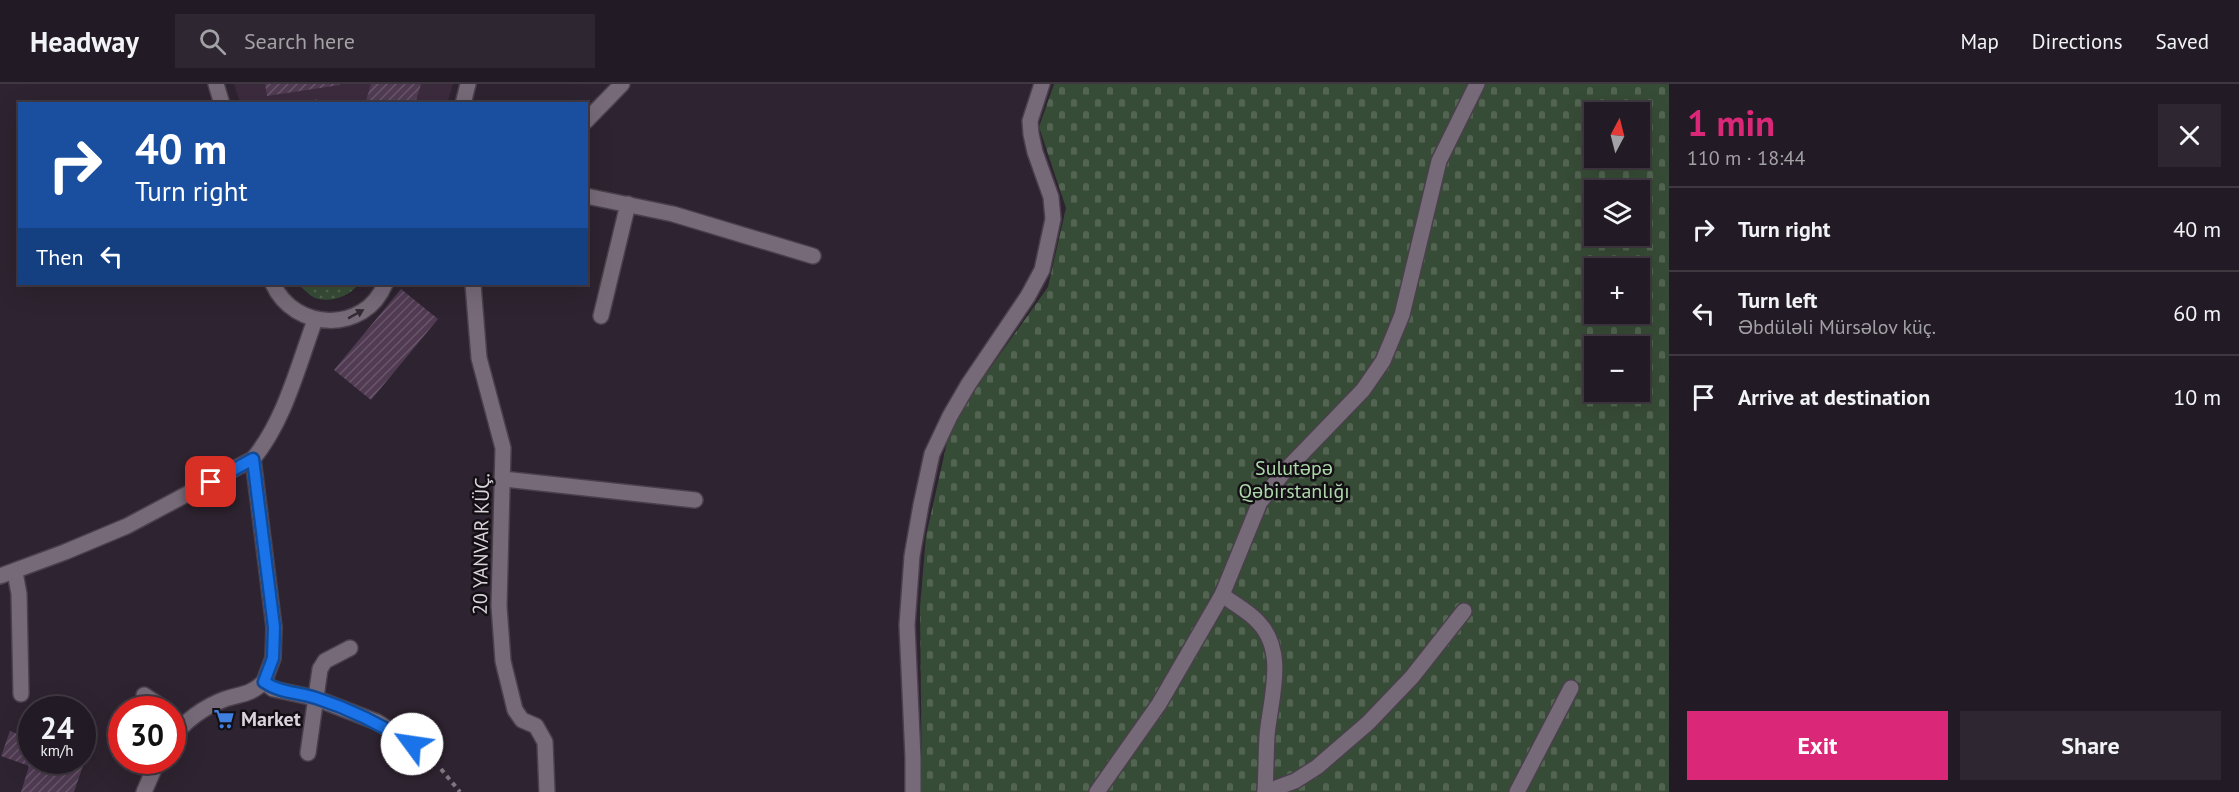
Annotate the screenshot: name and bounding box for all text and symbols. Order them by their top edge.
search box [175,14,595,68]
text: Headway [30,23,139,60]
icon: search [196,25,229,58]
text: Search here [244,27,355,55]
text: Map [1960,28,1999,55]
text: Directions [2032,28,2123,55]
text: Saved [2156,28,2209,55]
text: 1 min [1687,99,1775,146]
north arrow [1584,102,1650,168]
map controls [1584,102,1650,402]
button: close [2158,104,2221,167]
text: 40 m [135,121,227,176]
icon: right [36,126,114,204]
text: 110 m · 18:44 [1687,145,1805,171]
text: Turn right [135,174,248,208]
button: layers [1584,180,1650,246]
icon: right [1687,213,1720,246]
text: Turn right [1738,215,1830,243]
text: 40 m [2173,215,2221,243]
icon: left [95,240,128,273]
text: Then [36,243,83,271]
button: + [1584,258,1650,324]
text: Turn left [1738,286,1818,314]
icon: left [1687,297,1720,330]
text: 60 m [2173,299,2221,327]
one-way arrow [348,309,365,319]
text: Əbdüləli Mürsəlov küç. [1738,314,1936,340]
button: − [1584,336,1650,402]
icon: arrive [1687,381,1720,414]
text: Arrive at destination [1738,383,1930,411]
text: 10 m [2173,383,2221,411]
park label: Sulutəpə Qəbirstanlığı [1238,455,1350,504]
pin [185,456,236,507]
icon: arrive [194,465,227,498]
street label: 20 YANVAR KÜÇ. [467,473,495,615]
speed limit sign: 30 [108,696,186,774]
place label: Market [241,706,301,732]
supermarket icon: Market [212,707,236,731]
text: 24 [40,708,74,747]
button: Exit [1687,711,1948,780]
button: Share [1960,711,2221,780]
position arrow [380,712,444,776]
text: km/h [41,741,73,760]

